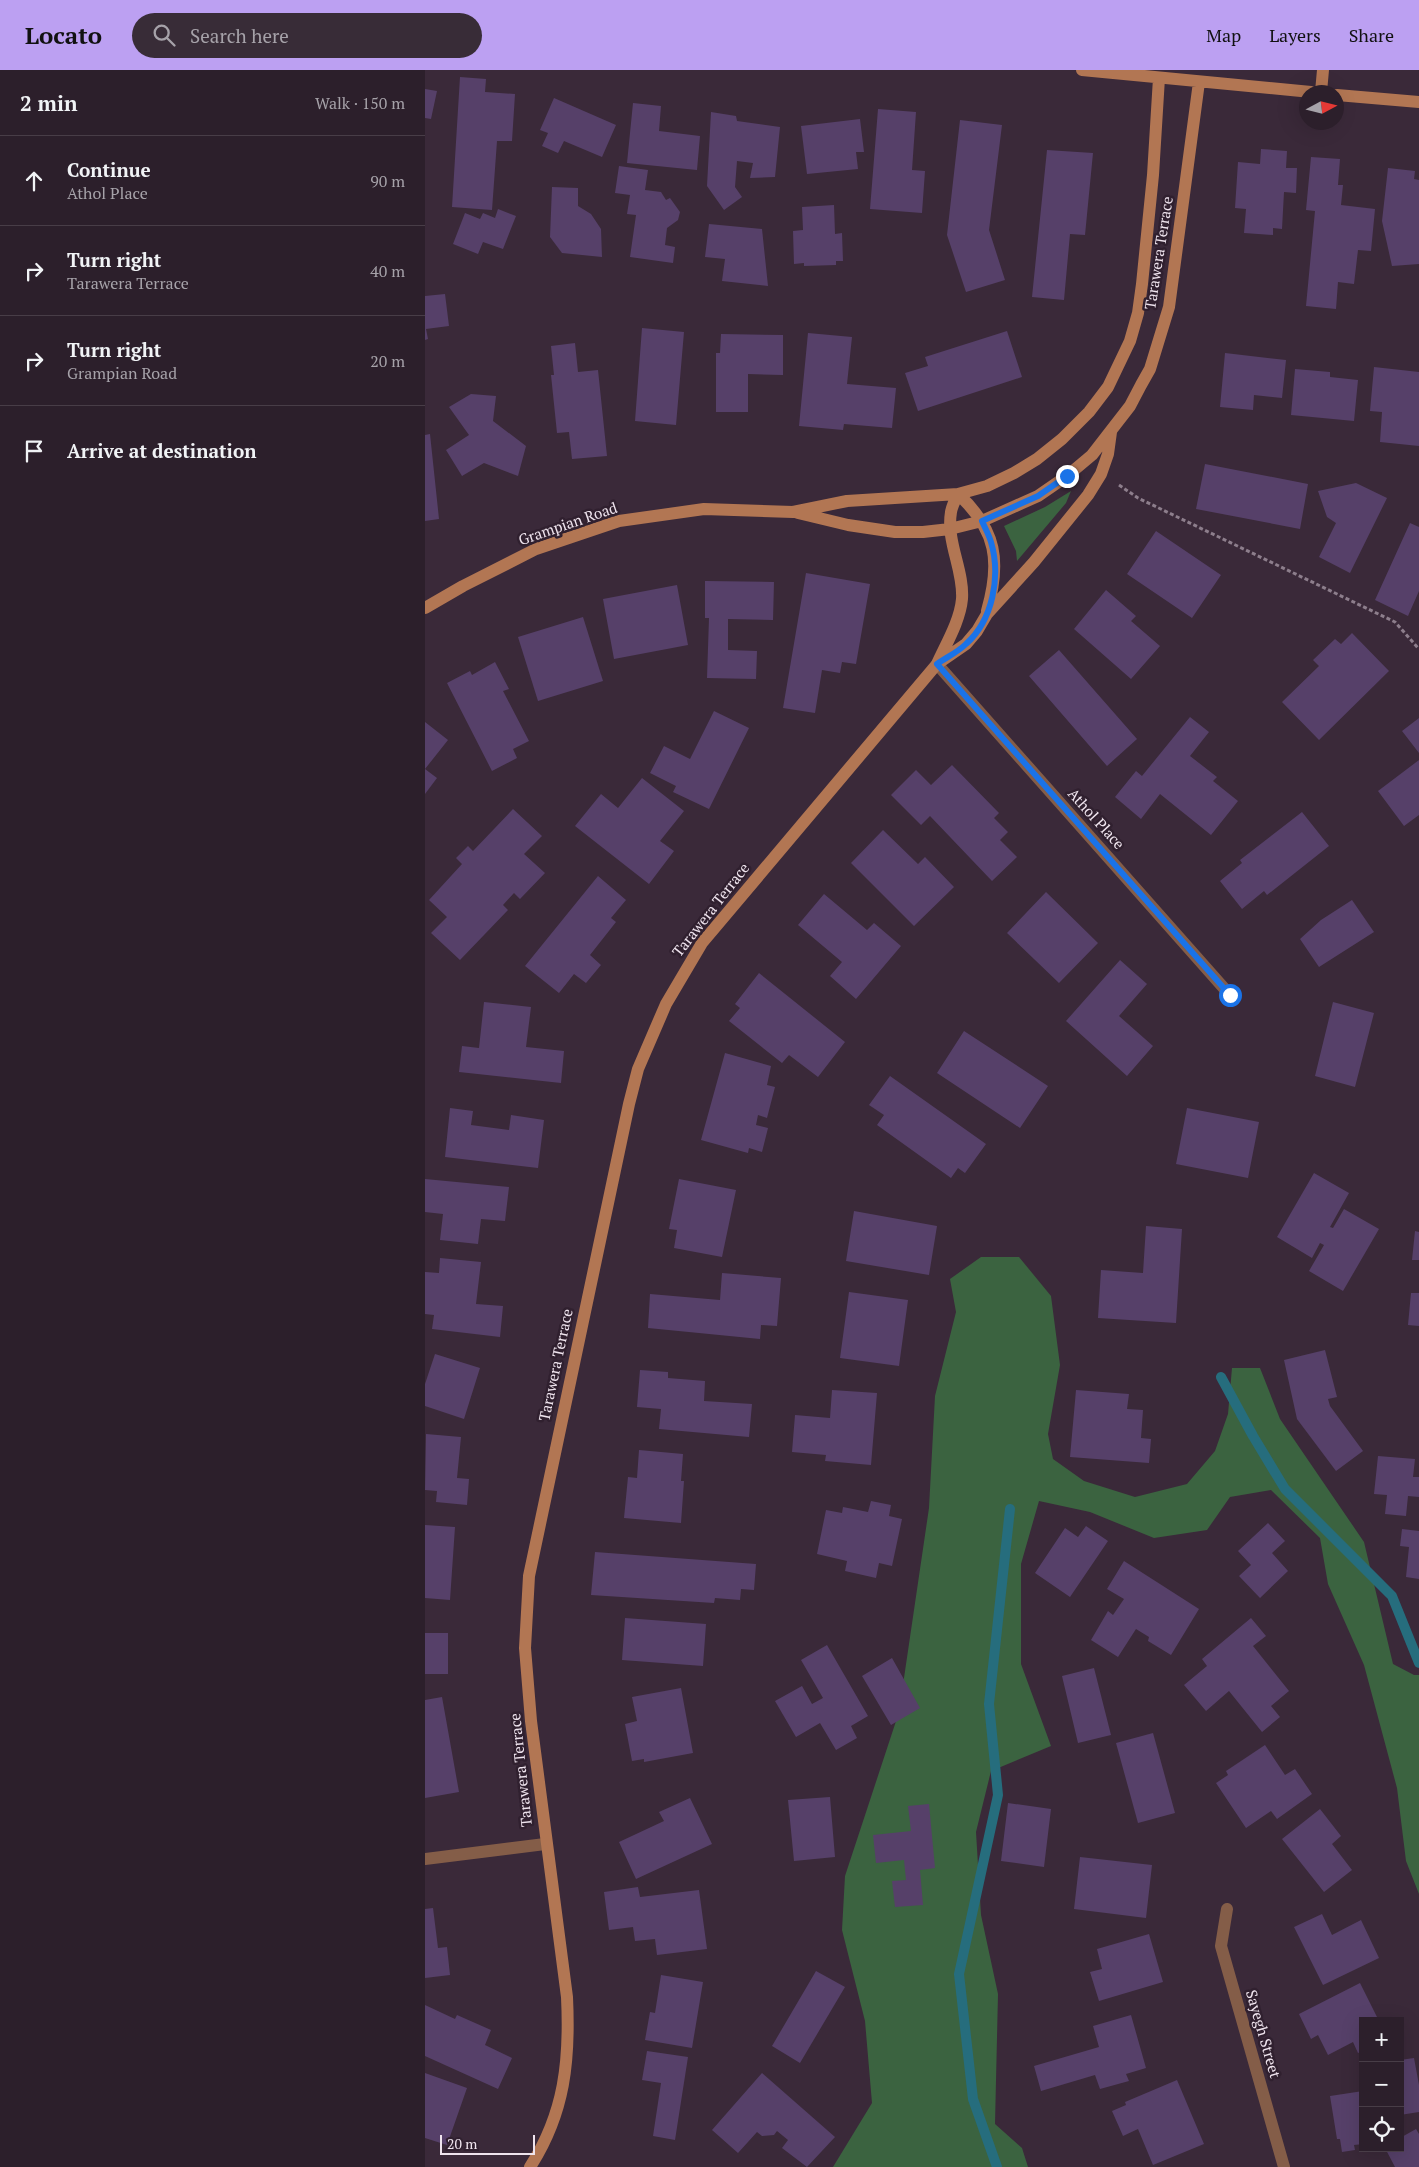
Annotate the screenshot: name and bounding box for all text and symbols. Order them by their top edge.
search box [132,13,482,58]
text: Locato [25,19,102,51]
icon: search [150,21,178,49]
text: Search here [190,23,289,48]
text: Map [1206,23,1241,47]
text: Layers [1269,23,1321,47]
text: Share [1349,23,1394,47]
north arrow [1299,85,1344,130]
text: 2 min [20,89,77,117]
text: Walk · 150 m [315,92,405,114]
text: Continue [67,157,151,182]
icon: ahead [20,167,48,195]
text: 90 m [370,170,405,192]
text: Athol Place [67,182,148,204]
street label: Tarawera Terrace [1139,195,1177,311]
text: Turn right [67,247,161,272]
icon: right [20,257,48,285]
text: 40 m [370,260,405,282]
text: Tarawera Terrace [67,272,189,294]
text: Turn right [67,337,161,362]
icon: right [20,347,48,375]
text: 20 m [370,350,405,372]
text: Grampian Road [67,362,177,384]
icon: arrive [20,437,48,465]
text: Arrive at destination [67,438,256,463]
route end [1056,465,1079,488]
street label: Grampian Road [516,497,620,549]
street label: Athol Place [1064,784,1129,853]
street label: Tarawera Terrace [667,858,753,961]
route start [1219,984,1242,1007]
street label: Tarawera Terrace [533,1307,577,1423]
street label: Tarawera Terrace [504,1712,536,1828]
street label: Sayegh Street [1242,1987,1286,2081]
map controls [1359,2017,1404,2152]
button: + [1359,2017,1404,2062]
button: − [1359,2062,1404,2107]
button: locate [1359,2107,1404,2152]
scale bar [440,2132,535,2155]
text: 20 m [447,2134,477,2153]

